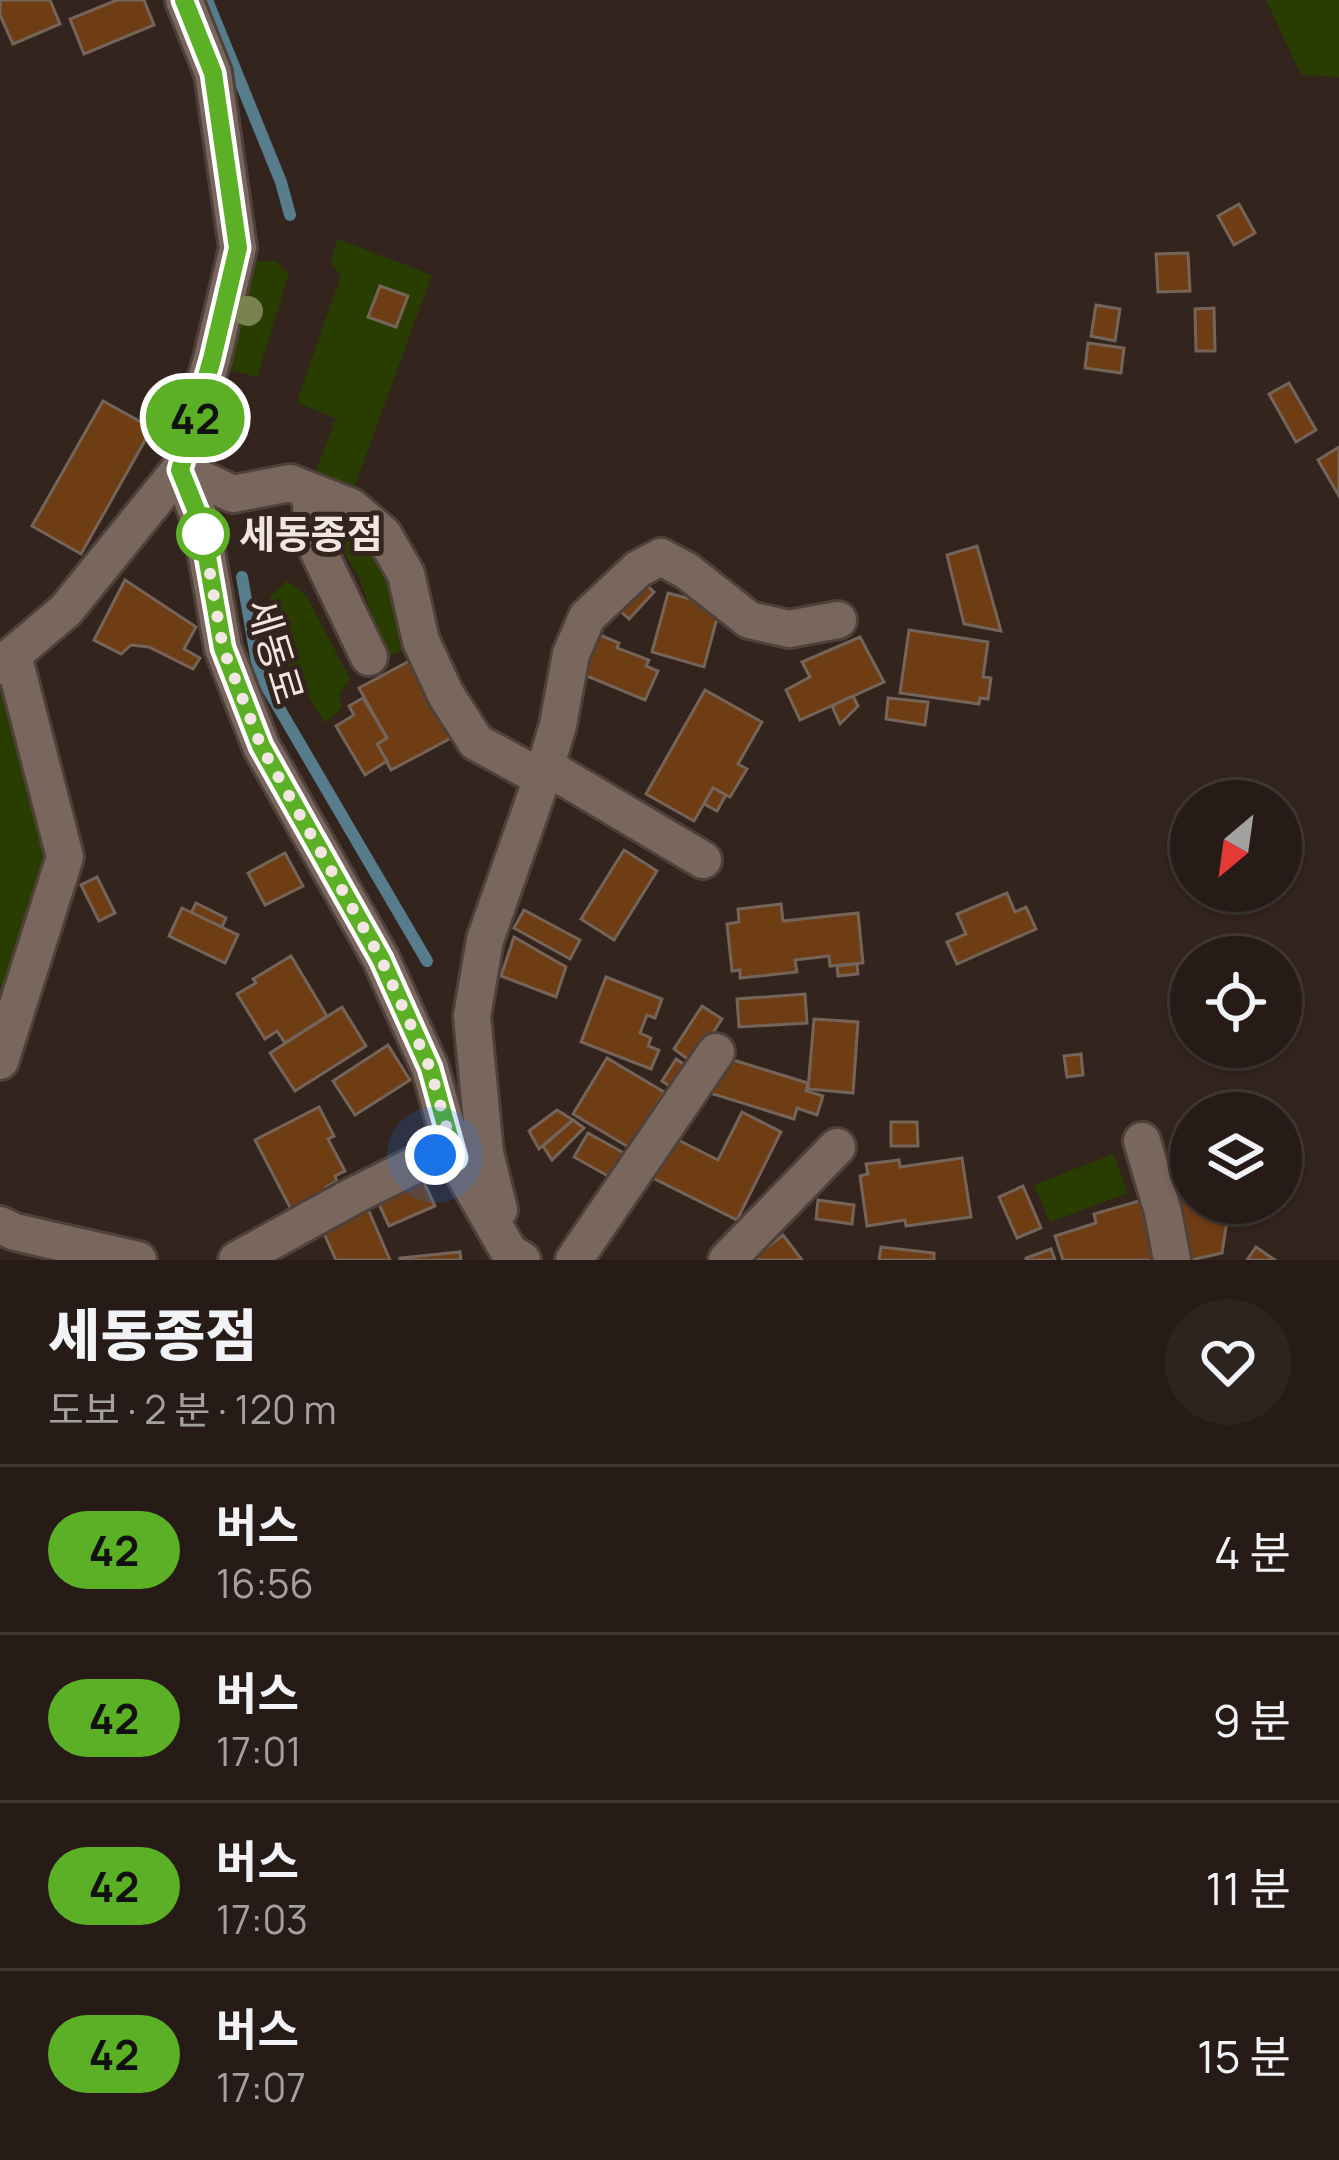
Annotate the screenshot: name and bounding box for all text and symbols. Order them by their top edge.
line badge: 42 [141,379,249,457]
text: 42 [170,389,220,447]
place label: 세동종점 [239,506,383,560]
marker: 세동종점 [178,509,228,559]
street label: 세동로 [234,591,318,710]
north arrow [1170,780,1302,912]
map controls [1170,780,1302,1224]
button: locate [1170,936,1302,1068]
button: layers [1170,1092,1302,1224]
your location [405,1125,465,1185]
text: 세동종점 [48,1295,258,1373]
button: heart [1165,1299,1291,1425]
text: 도보 · 2 분 · 120 m [48,1382,337,1436]
text: 버스 [216,1494,299,1556]
text: 42 [89,1521,139,1579]
text: 4 분 [1214,1521,1291,1583]
text: 16:56 [216,1556,314,1610]
text: 버스 [216,1662,299,1724]
text: 42 [89,1689,139,1747]
text: 9 분 [1213,1689,1291,1751]
text: 17:01 [216,1724,301,1778]
text: 버스 [216,1830,299,1892]
text: 42 [89,1857,139,1915]
text: 11 분 [1205,1857,1291,1919]
text: 17:03 [216,1892,308,1946]
text: 버스 [216,1998,299,2060]
text: 42 [89,2025,139,2083]
text: 15 분 [1197,2025,1291,2087]
text: 17:07 [216,2060,306,2114]

